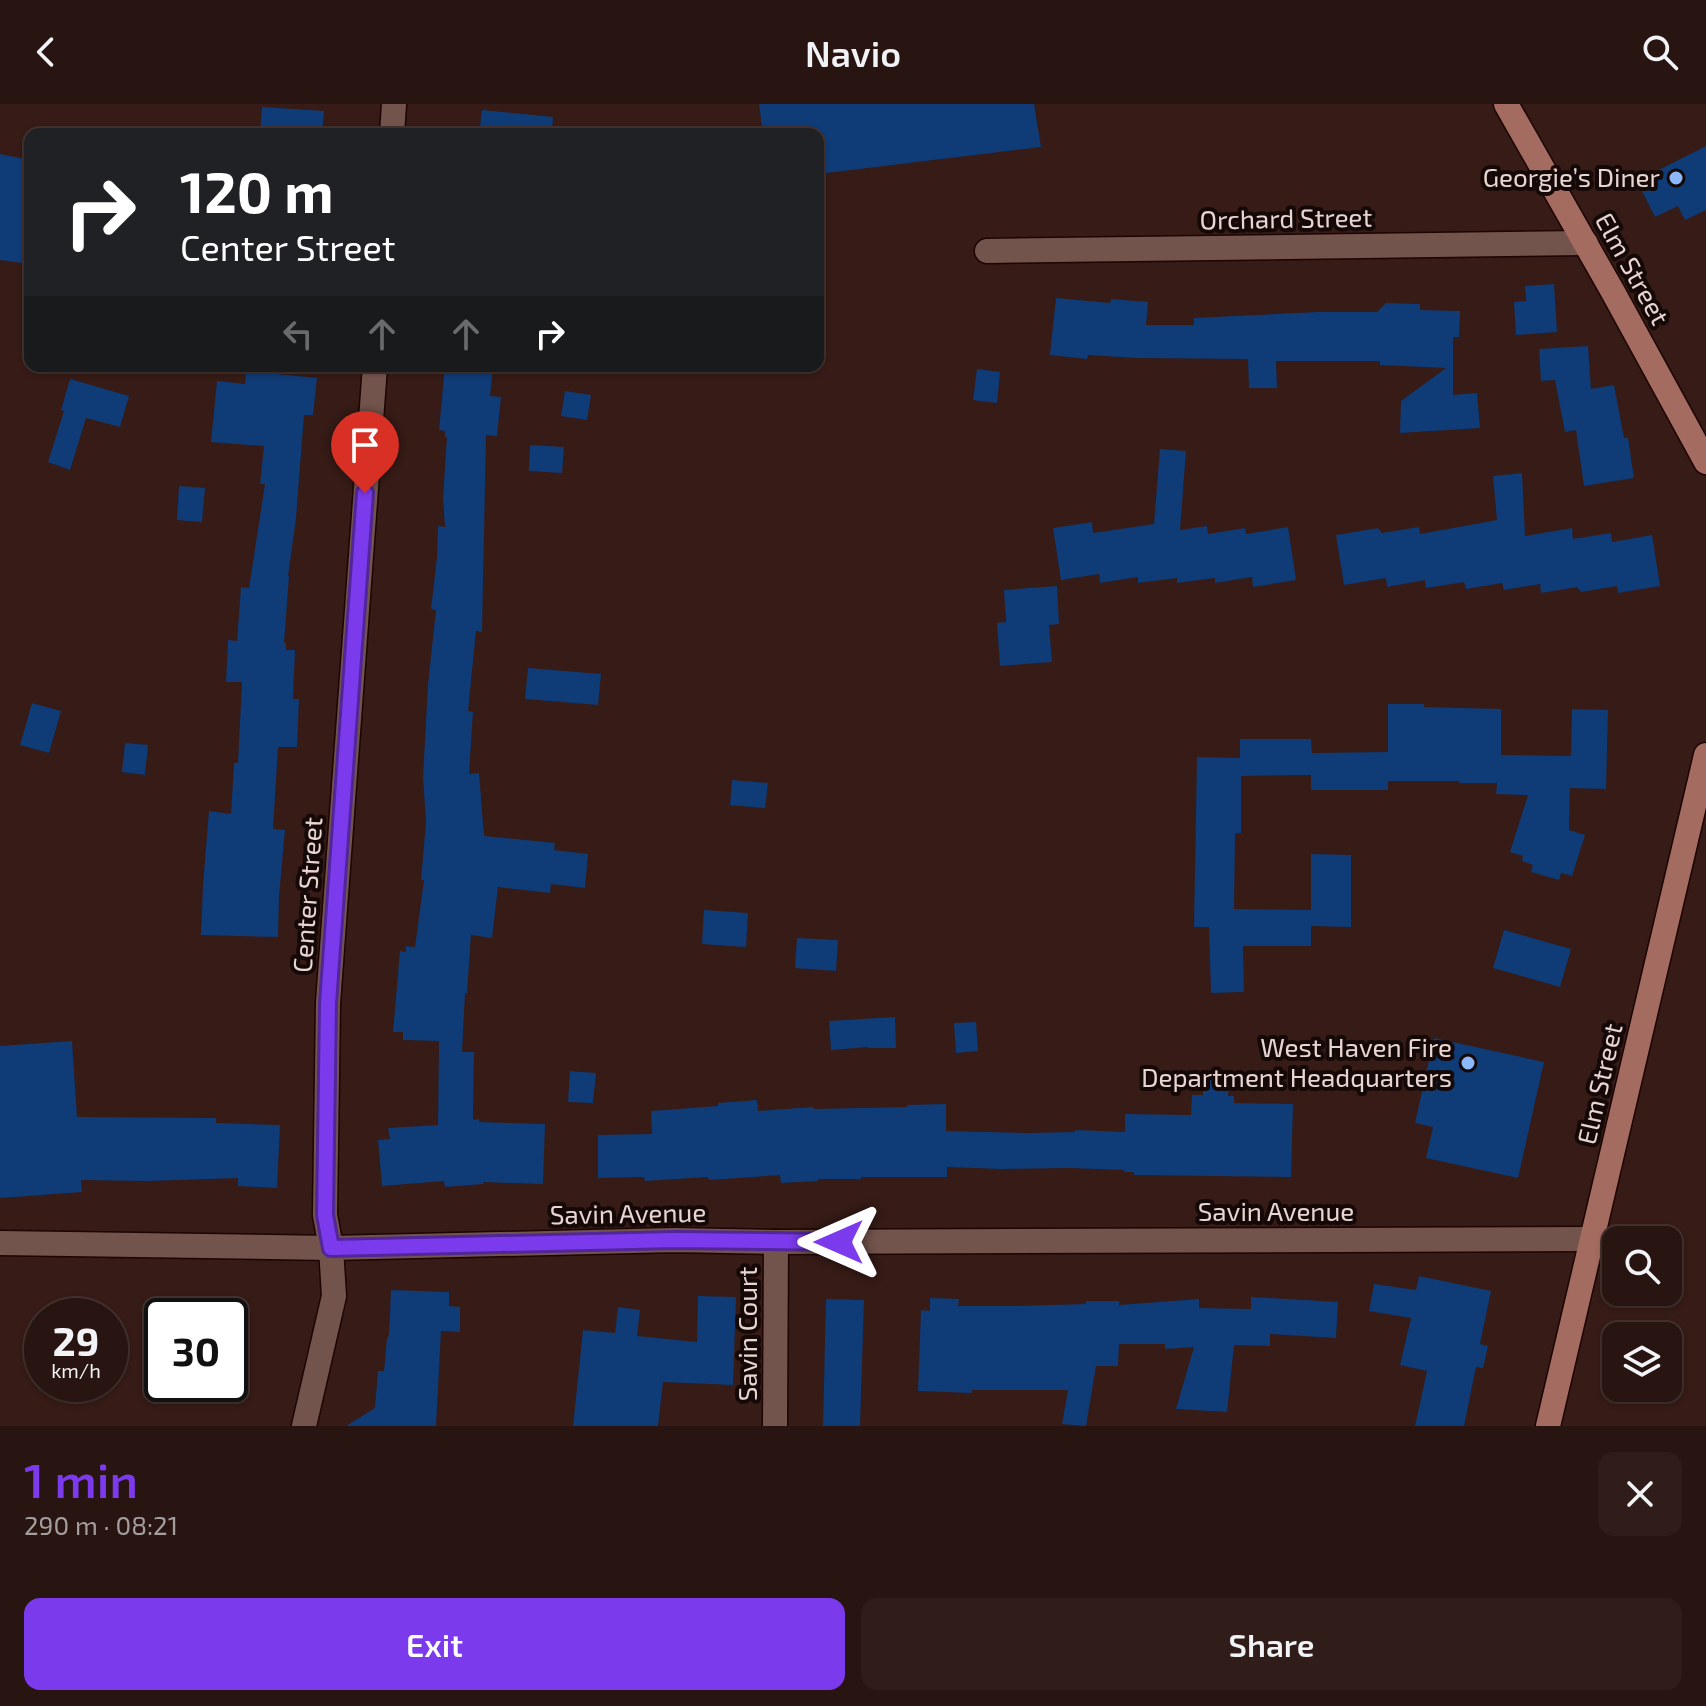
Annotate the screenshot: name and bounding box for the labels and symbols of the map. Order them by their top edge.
place label: Georgie’s Diner [1483,161,1660,192]
marker: Georgie’s Diner [1667,169,1685,187]
street label: Orchard Street [1199,200,1373,235]
street label: Elm Street [1590,207,1677,330]
pin [331,411,399,493]
street label: Center Street [286,816,327,974]
street label: Elm Street [1570,1020,1628,1147]
place label: West Haven Fire Department Headquarters [1141,1031,1452,1092]
marker: West Haven Fire Department Headquarters [1459,1054,1477,1072]
street label: Savin Avenue [1198,1195,1354,1226]
street label: Savin Avenue [549,1196,706,1229]
position arrow [797,1200,881,1284]
street label: Savin Court [731,1267,762,1401]
speed limit sign: 30 [144,1298,248,1402]

